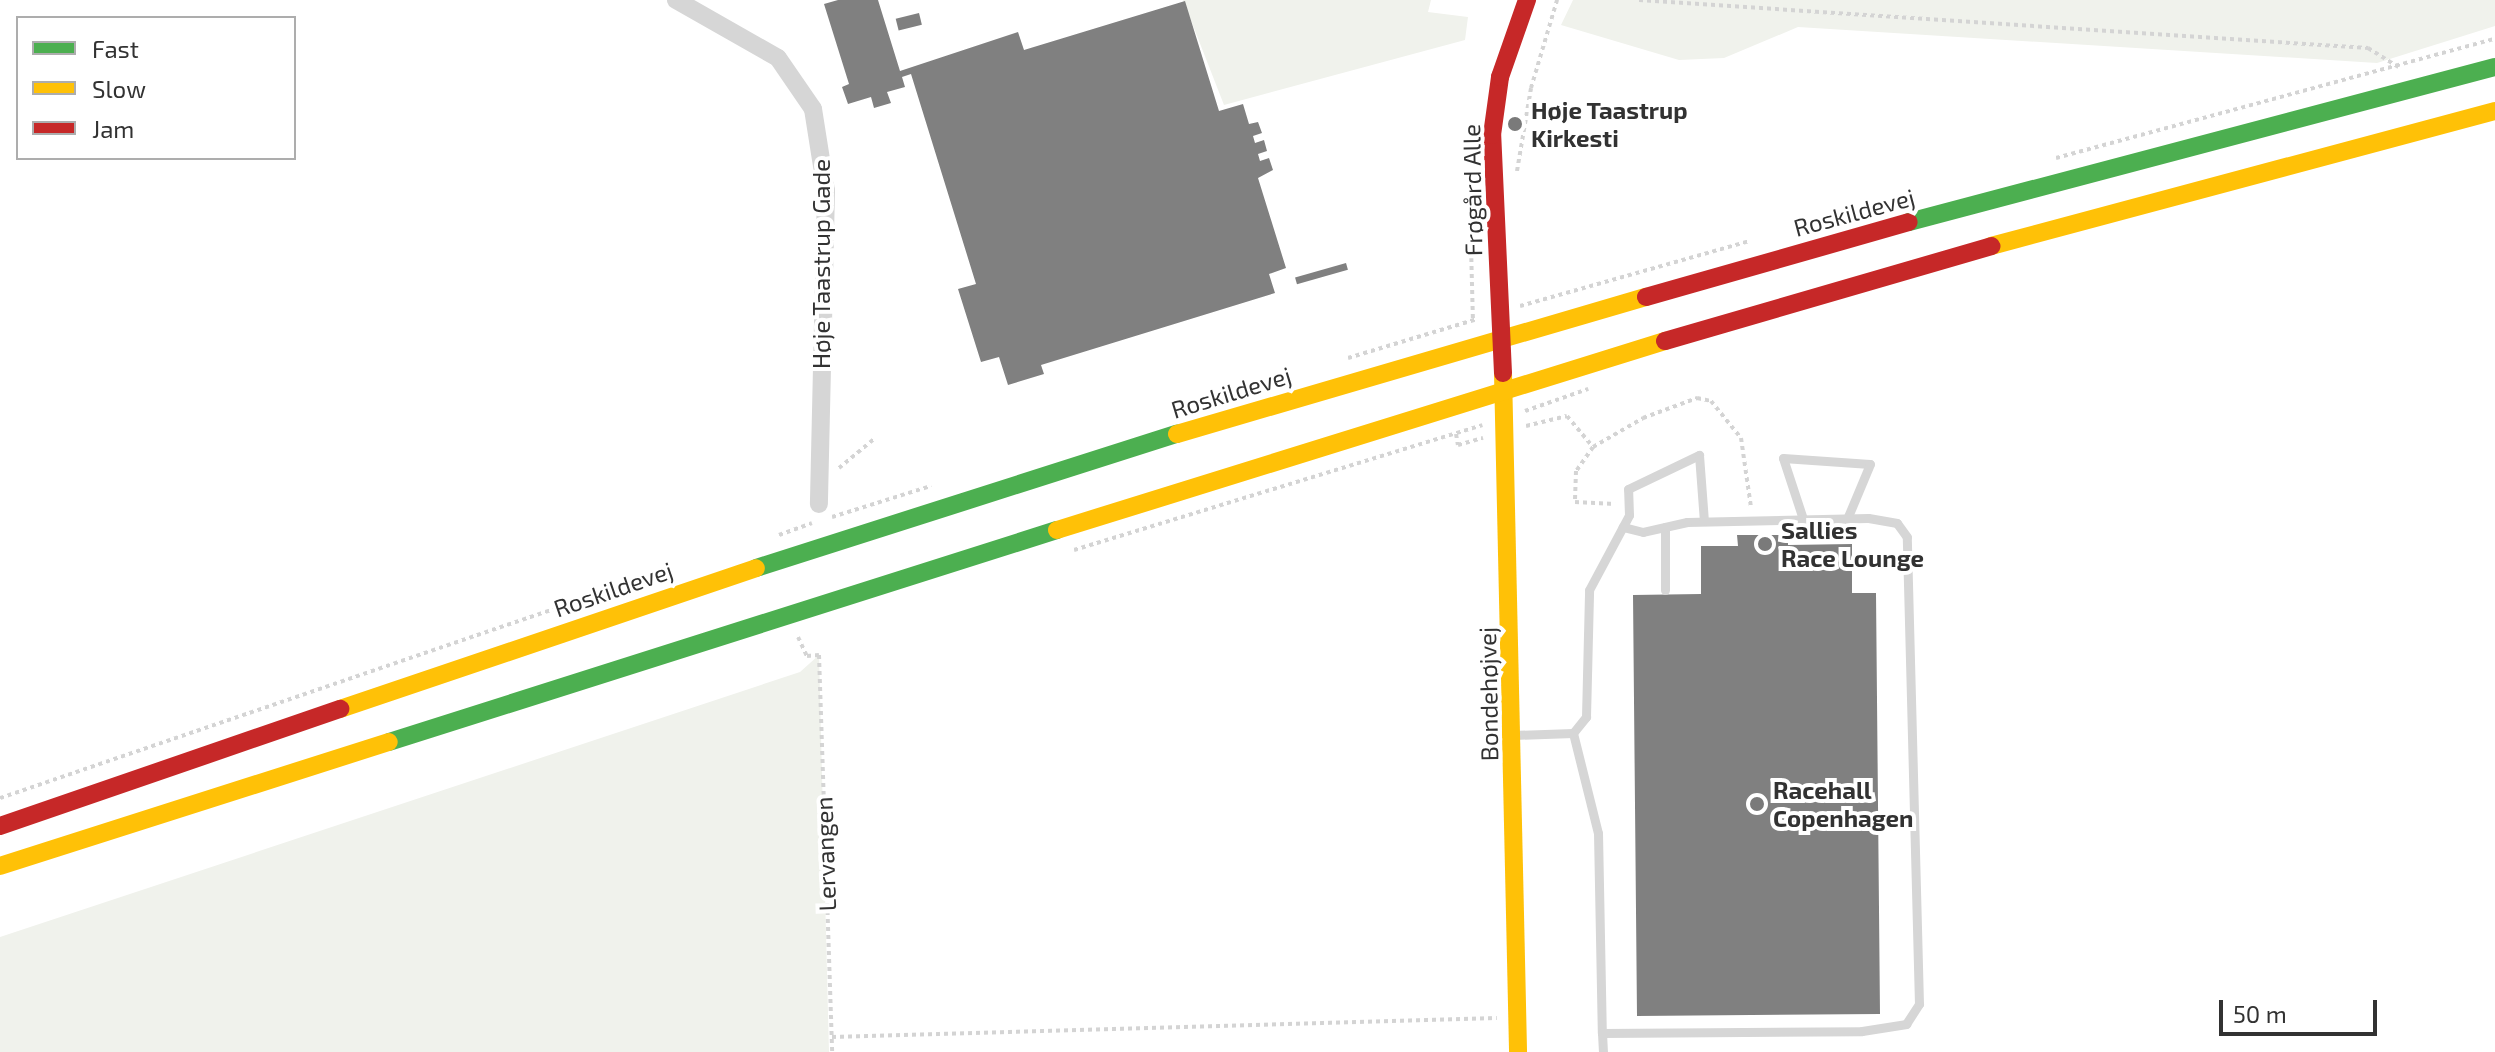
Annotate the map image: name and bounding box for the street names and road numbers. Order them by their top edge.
street label: Frøgård Alle [1456,123,1488,257]
street label: Høje Taastrup Gade [807,159,835,369]
street label: Roskildevej [1790,182,1918,242]
street label: Roskildevej [1168,360,1294,424]
street label: Roskildevej [550,555,676,623]
street label: Bondehøjvej [1472,627,1504,761]
street label: Lervangen [809,796,841,912]

